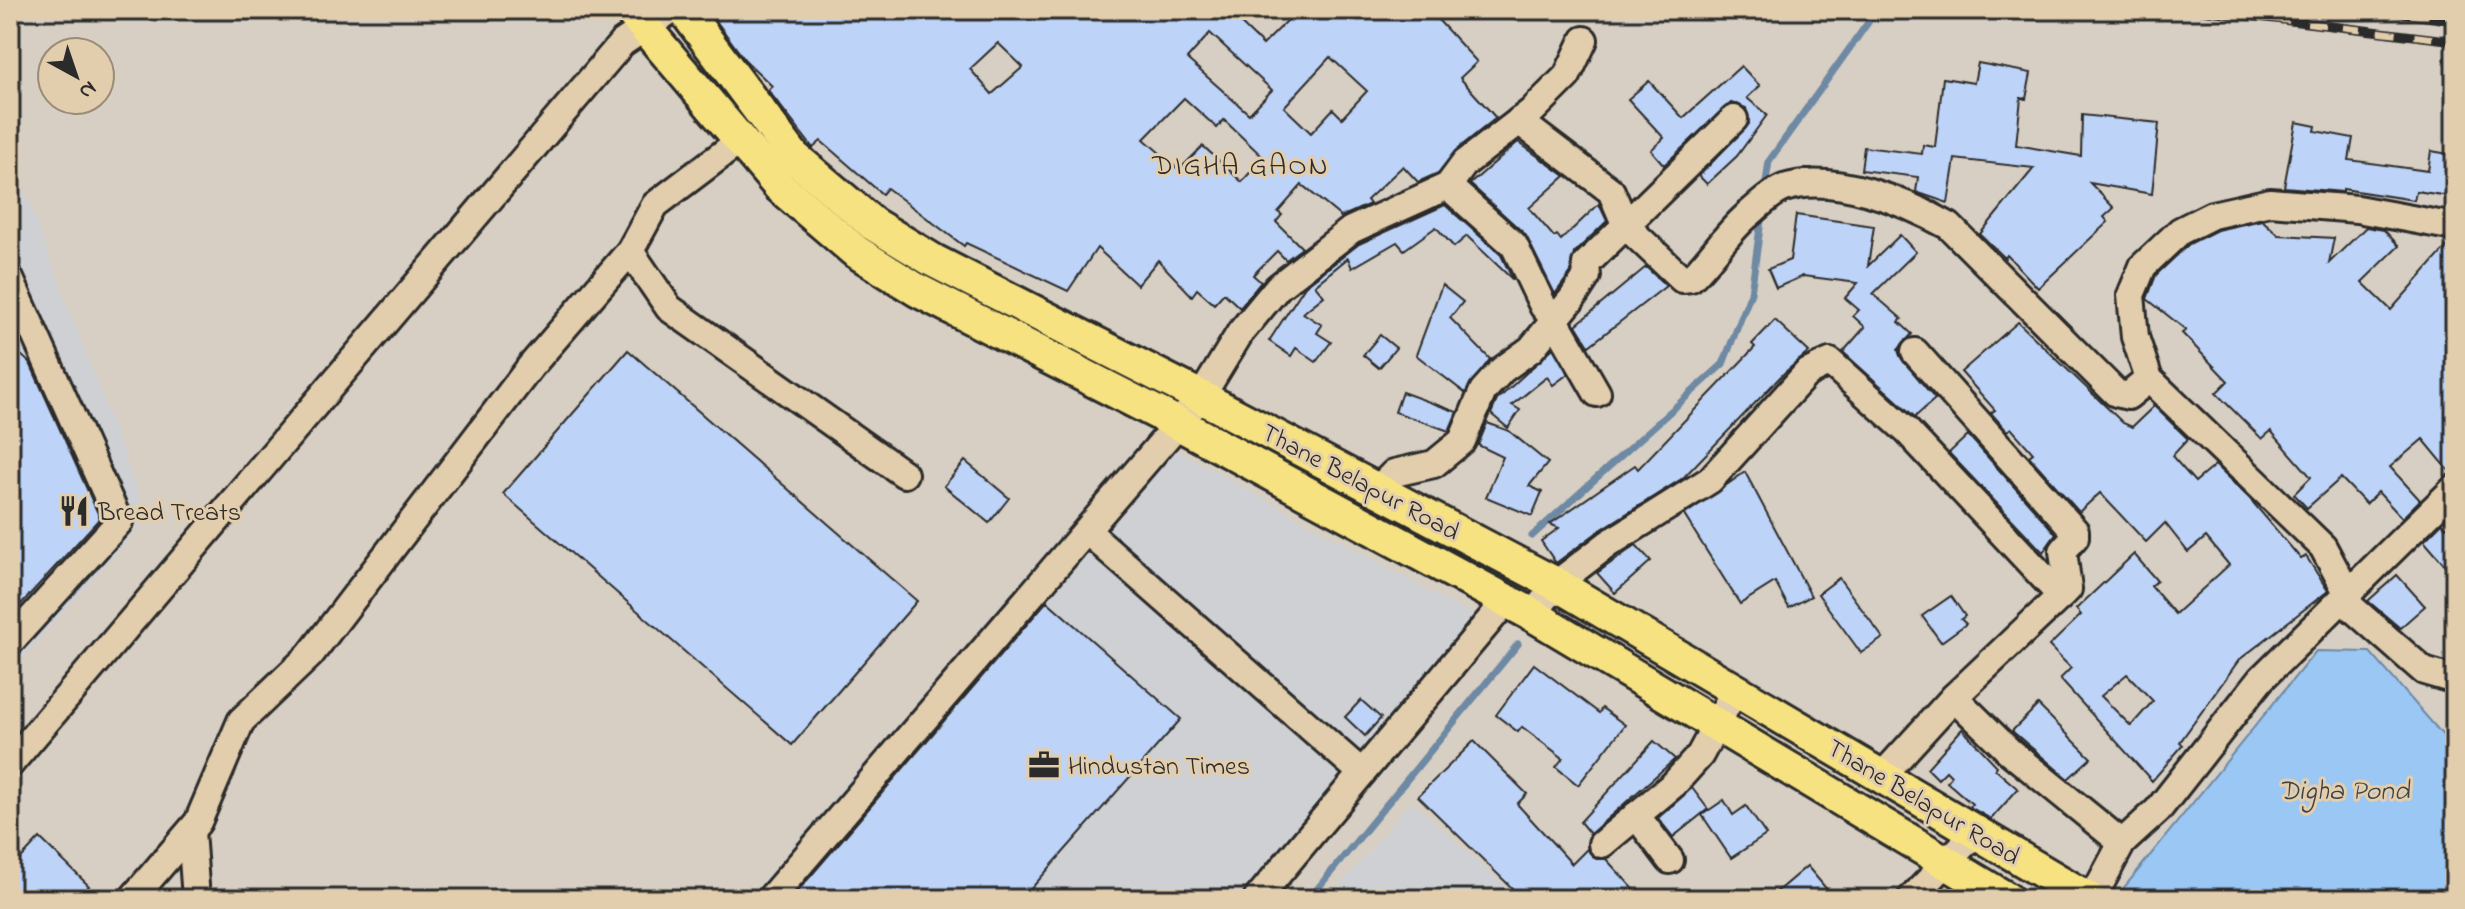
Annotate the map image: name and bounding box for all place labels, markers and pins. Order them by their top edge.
restaurant icon: Bread Treats [57,494,91,528]
place label: Bread Treats [97,495,241,533]
office icon: Hindustan Times [1027,748,1061,782]
place label: Hindustan Times [1068,749,1250,787]

